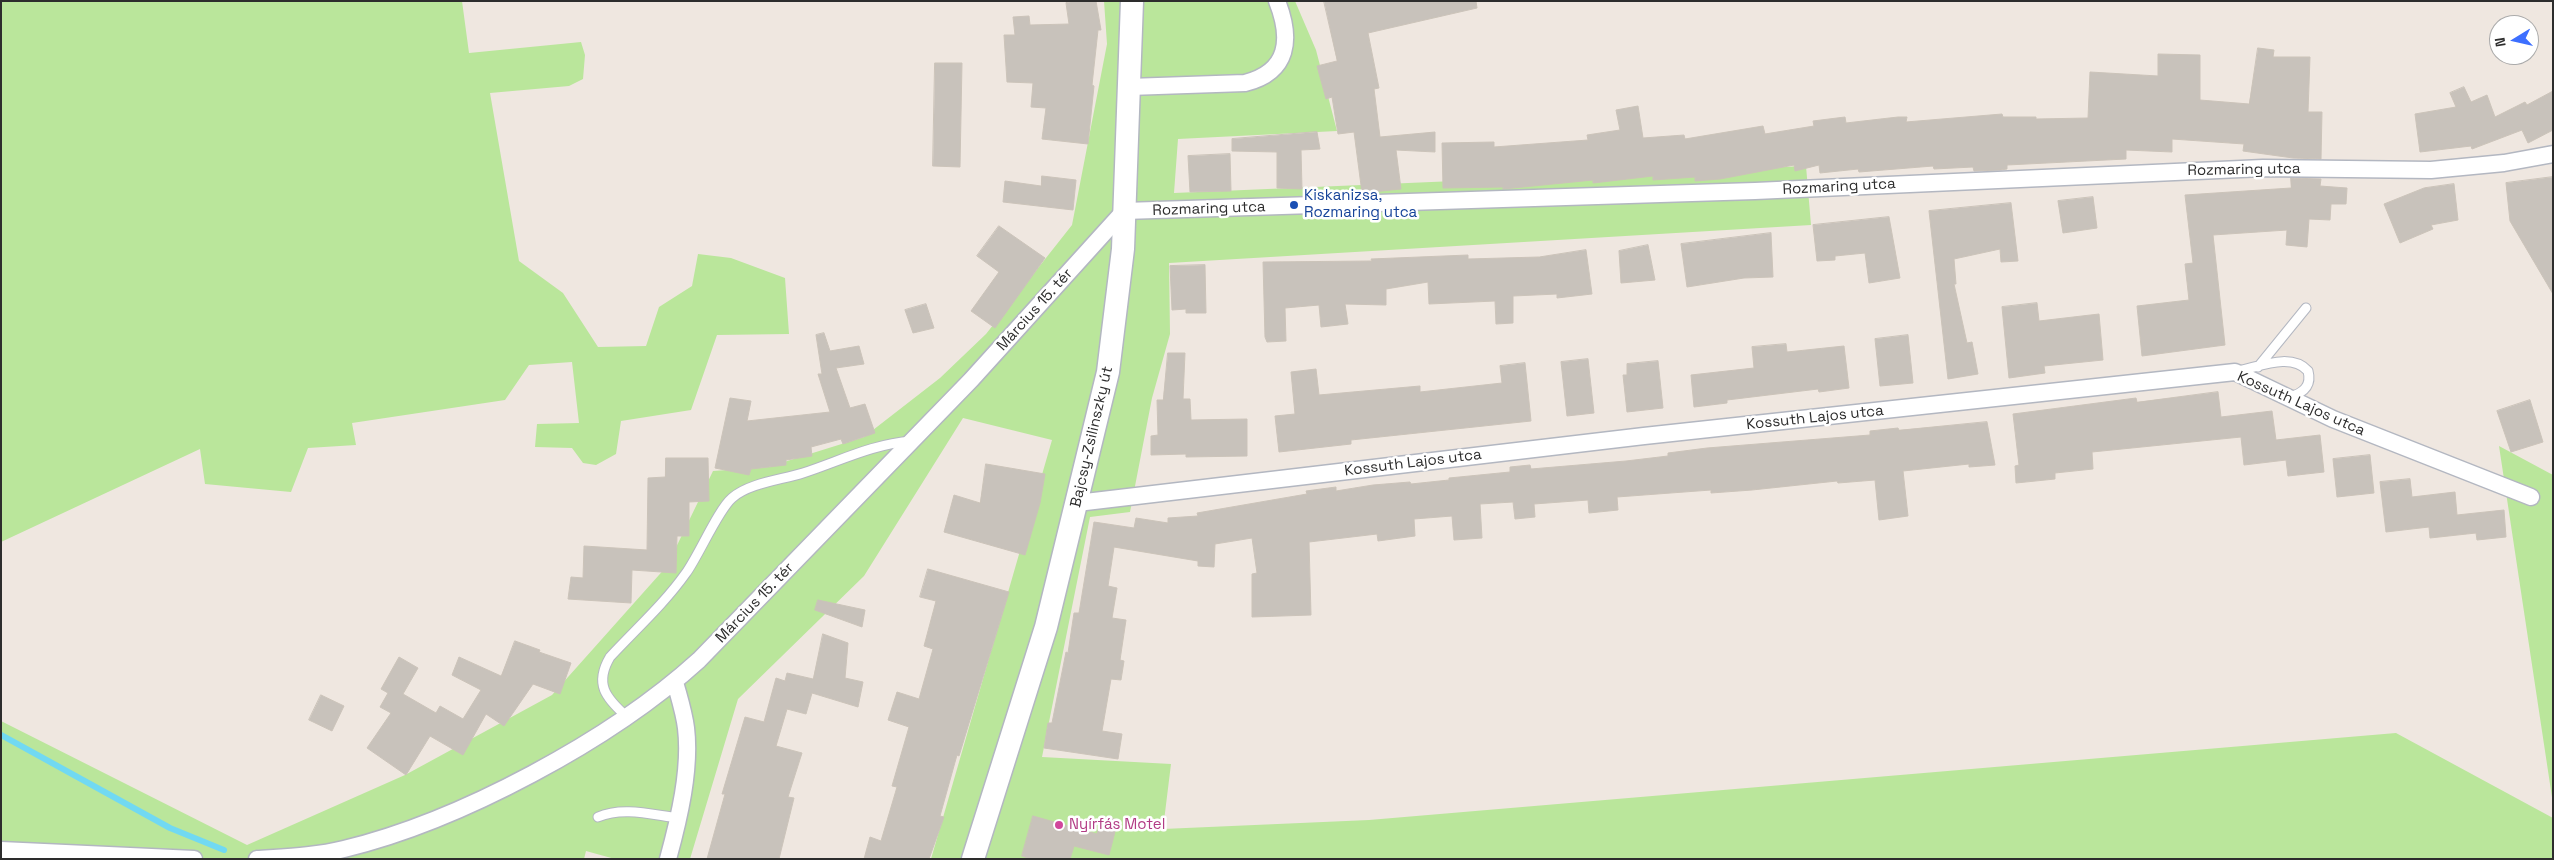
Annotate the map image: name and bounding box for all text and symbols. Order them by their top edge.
north arrow [2489,15,2539,65]
text: N [2491,36,2510,48]
street label: Rozmaring utca [2187,160,2301,180]
street label: Rozmaring utca [1782,175,1896,199]
place label: Kiskanizsa, Rozmaring utca [1304,187,1417,222]
street label: Rozmaring utca [1152,198,1266,220]
marker: Kiskanizsa, Rozmaring utca [1288,199,1300,211]
street label: Március 15. tér [993,265,1077,355]
street label: Bajcsy-Zsilinszky út [1067,365,1117,509]
street label: Kossuth Lajos utca [2234,368,2368,440]
street label: Kossuth Lajos utca [1745,402,1885,434]
street label: Kossuth Lajos utca [1343,446,1483,480]
street label: Március 15. tér [712,559,798,647]
place label: Nyírfás Motel [1069,816,1165,834]
marker: Nyírfás Motel [1053,819,1065,831]

